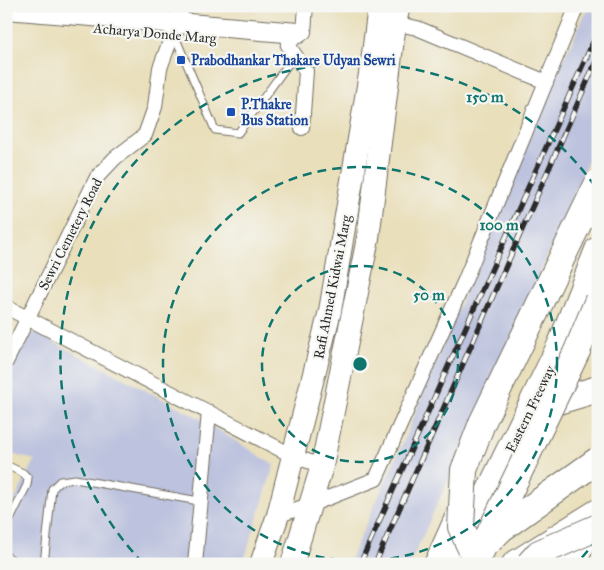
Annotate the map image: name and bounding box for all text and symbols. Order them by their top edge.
street label: Acharya Donde Marg [92,20,218,47]
place label: Prabodhankar Thakare Udyan Sewri [191,52,396,70]
marker: Prabodhankar Thakare Udyan Sewri [175,54,187,66]
text: 150 m [466,88,504,106]
place label: P.Thakre Bus Station [241,96,309,129]
marker: P.Thakre Bus Station [225,106,237,118]
street label: Sewri Cemetery Road [35,175,106,293]
street label: Rafi Ahmed Kidwai Marg [310,213,355,361]
text: 100 m [479,216,519,234]
text: 50 m [413,286,445,304]
centre of rings [351,355,369,373]
street label: Eastern Freeway [502,363,559,456]

